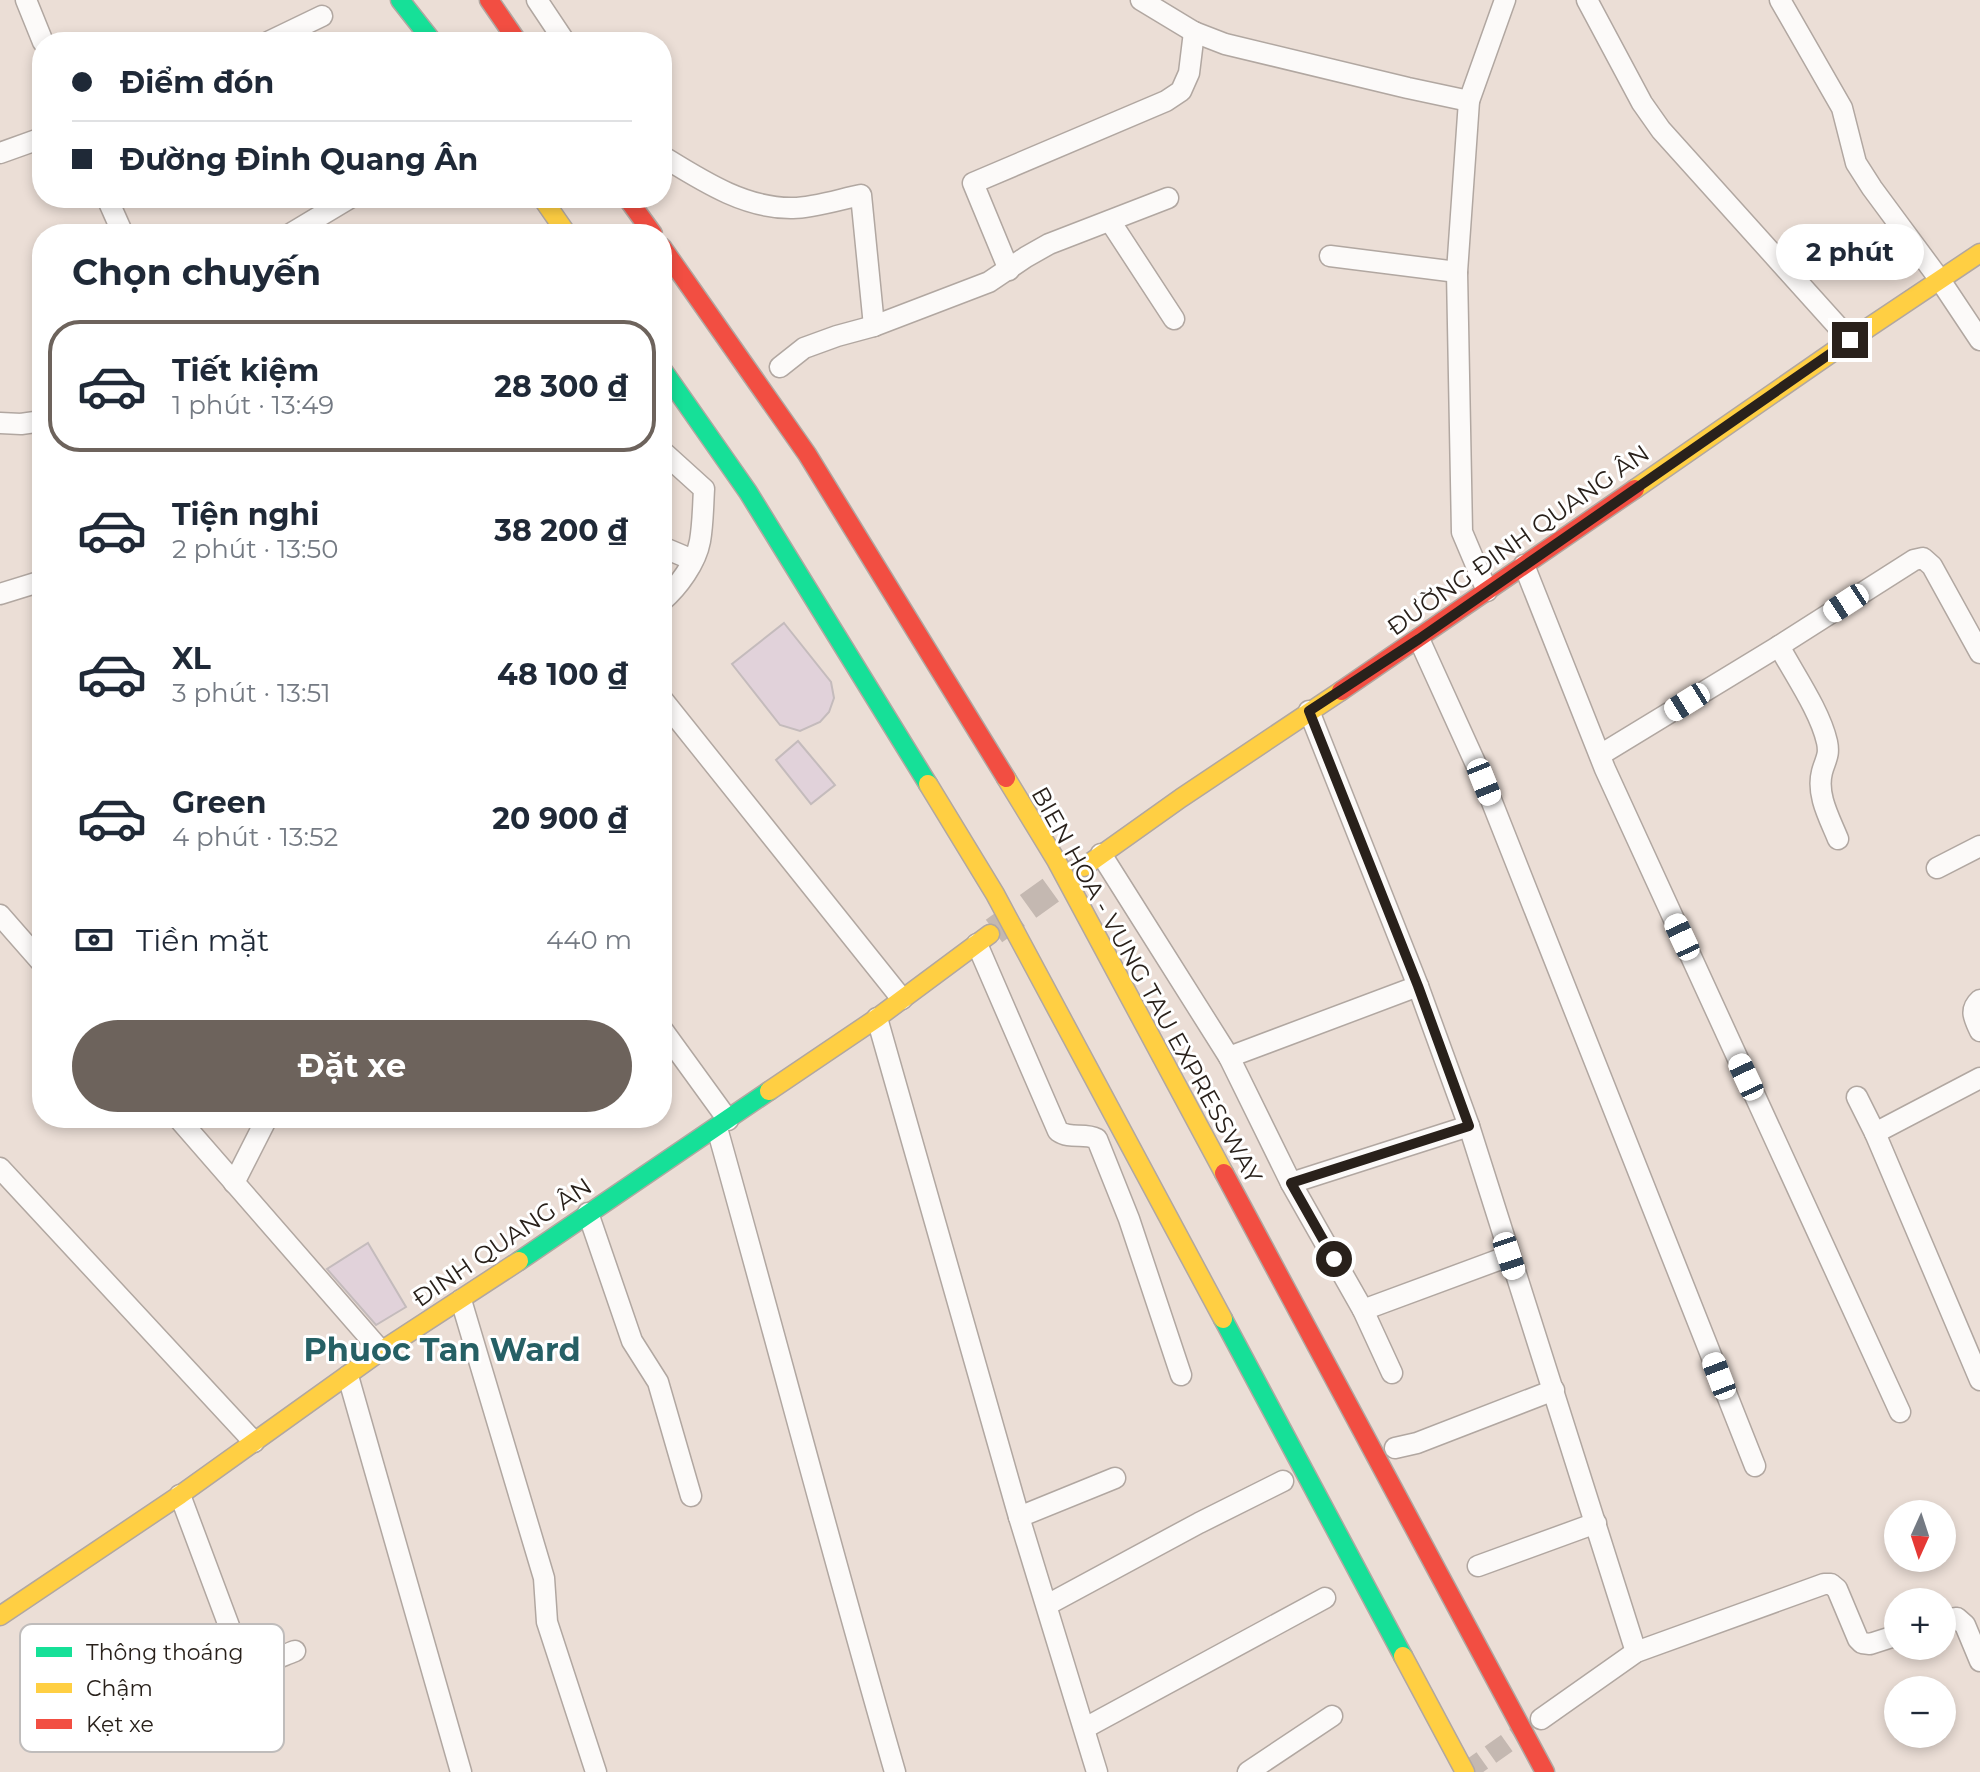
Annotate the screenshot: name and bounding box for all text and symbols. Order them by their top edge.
text: Điểm đón [120,64,274,101]
text: Đường Đinh Quang Ân [120,141,478,178]
callout: 2 phút [1776,224,1924,280]
text: 2 phút [1806,236,1894,268]
text: Chọn chuyến [72,250,321,294]
route end [1832,322,1868,358]
icon: car [76,350,148,422]
text: Tiết kiệm [172,352,319,389]
text: 28 300 ₫ [494,368,628,405]
text: 1 phút · 13:49 [172,389,334,421]
street label: ĐƯỜNG ĐINH QUANG ÂN [1381,438,1655,642]
icon: car [76,494,148,566]
text: Tiện nghi [172,496,319,533]
text: 38 200 ₫ [494,512,628,549]
text: 2 phút · 13:50 [172,533,338,565]
car [1819,580,1873,626]
icon: car [76,638,148,710]
text: XL [172,640,211,677]
text: 48 100 ₫ [497,656,628,693]
text: 3 phút · 13:51 [172,677,331,709]
car [1660,679,1714,725]
car [1464,755,1504,809]
icon: car [76,782,148,854]
street label: BIEN HOA - VUNG TAU EXPRESSWAY [1025,782,1269,1189]
text: Green [172,784,266,821]
text: 20 900 ₫ [492,800,628,837]
text: 4 phút · 13:52 [172,821,338,853]
car [1661,910,1703,964]
icon: cash [72,918,116,962]
text: Tiền mặt [136,922,269,959]
text: 440 m [546,924,632,956]
button: Đặt xe [72,1020,632,1112]
car [1725,1050,1767,1104]
street label: ĐINH QUANG ÂN [407,1171,597,1313]
car [1490,1229,1528,1283]
route start [1316,1241,1352,1277]
district label: Phuoc Tan Ward [303,1330,581,1369]
car [1699,1349,1739,1403]
north arrow [1884,1500,1956,1572]
map controls [1884,1500,1956,1748]
button: + [1884,1588,1956,1660]
legend [20,1624,284,1752]
text: Thông thoáng [86,1639,243,1666]
text: Chậm [86,1675,153,1702]
button: − [1884,1676,1956,1748]
text: Kẹt xe [86,1711,154,1738]

